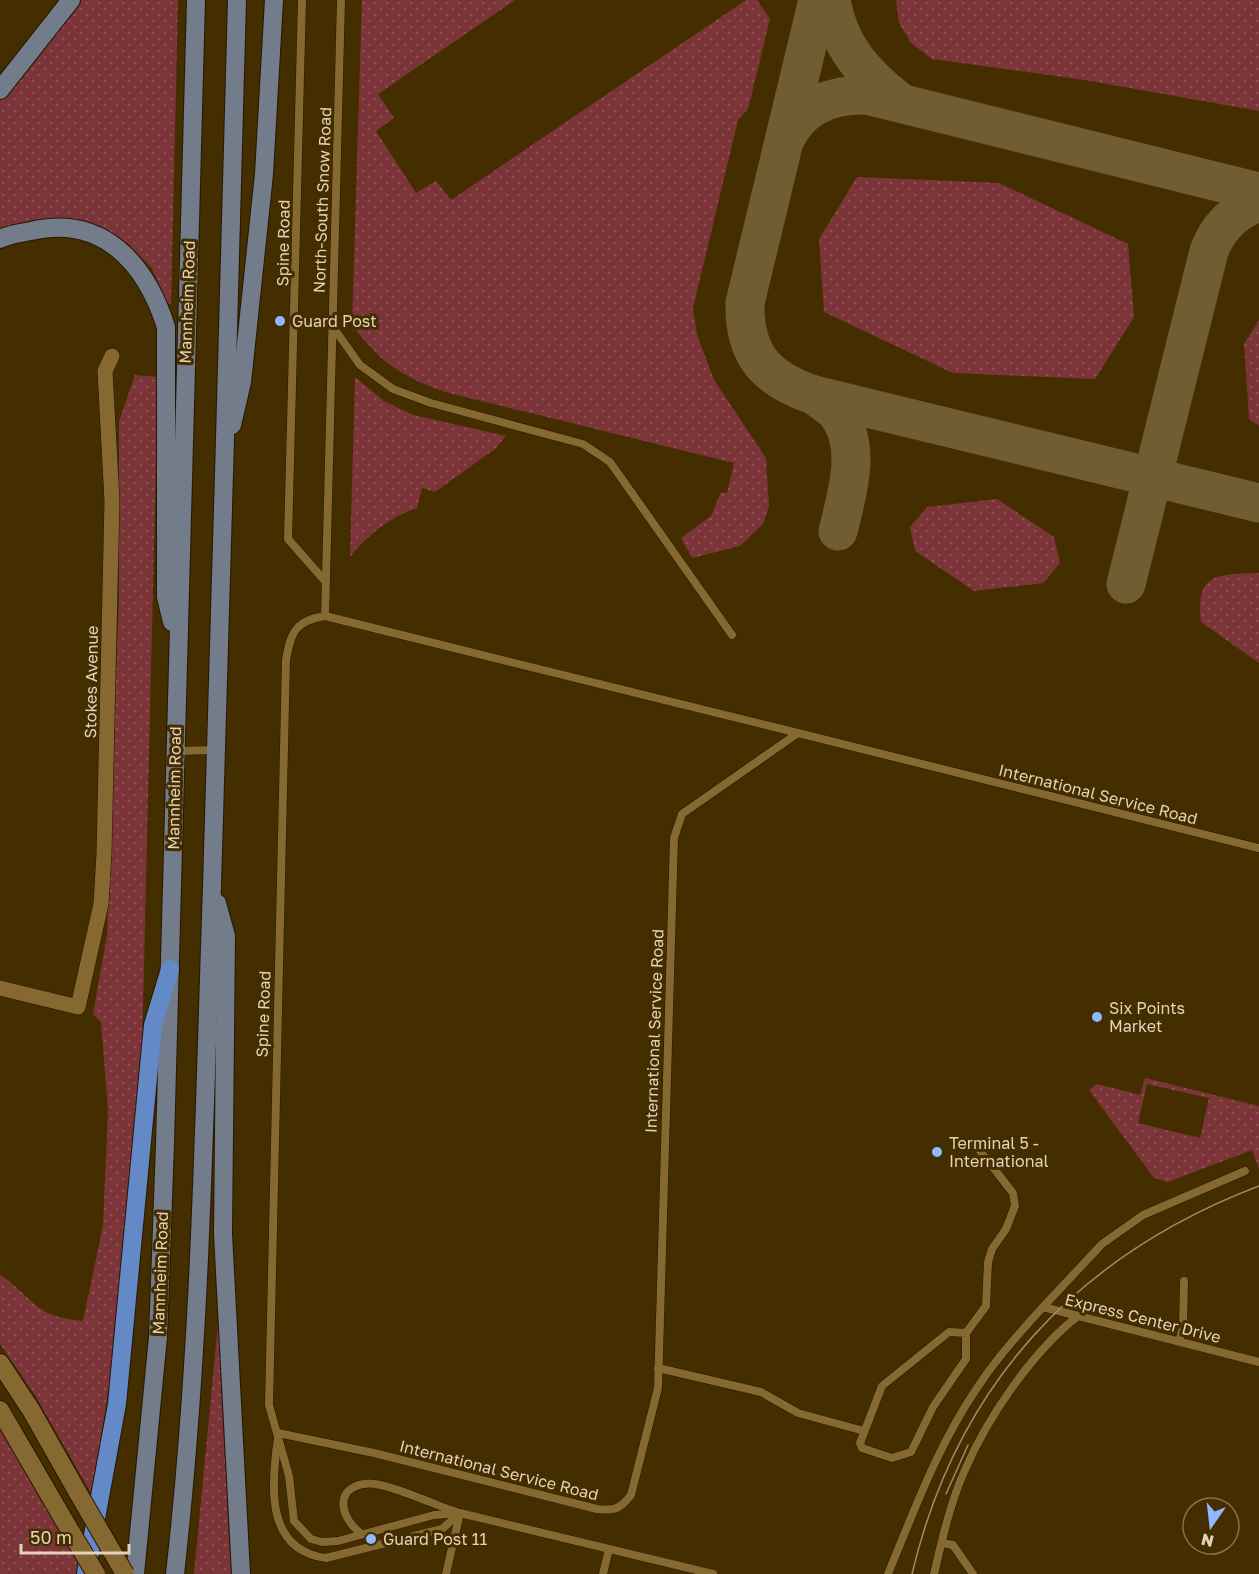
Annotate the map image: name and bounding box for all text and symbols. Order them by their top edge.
street label: North-South Snow Road [309,107,335,293]
street label: Spine Road [272,199,294,287]
street label: Mannheim Road [175,240,199,364]
place label: Guard Post [292,311,377,331]
marker: Guard Post [273,314,287,328]
street label: Stokes Avenue [80,625,102,739]
street label: Mannheim Road [163,726,185,850]
street label: International Service Road [996,760,1200,828]
street label: International Service Road [640,929,668,1133]
street label: Spine Road [251,970,275,1058]
place label: Six Points Market [1109,998,1185,1036]
marker: Six Points Market [1090,1010,1104,1024]
place label: Terminal 5 - International [949,1133,1049,1171]
marker: Terminal 5 - International [930,1145,944,1159]
street label: Mannheim Road [148,1211,172,1335]
street label: Express Center Drive [1063,1289,1223,1347]
street label: International Service Road [397,1436,601,1504]
north arrow [1181,1496,1241,1556]
scale bar [21,1517,129,1555]
text: 50 m [30,1526,72,1548]
place label: Guard Post 11 [383,1529,487,1549]
text: N [1199,1529,1216,1552]
marker: Guard Post 11 [364,1532,378,1546]

